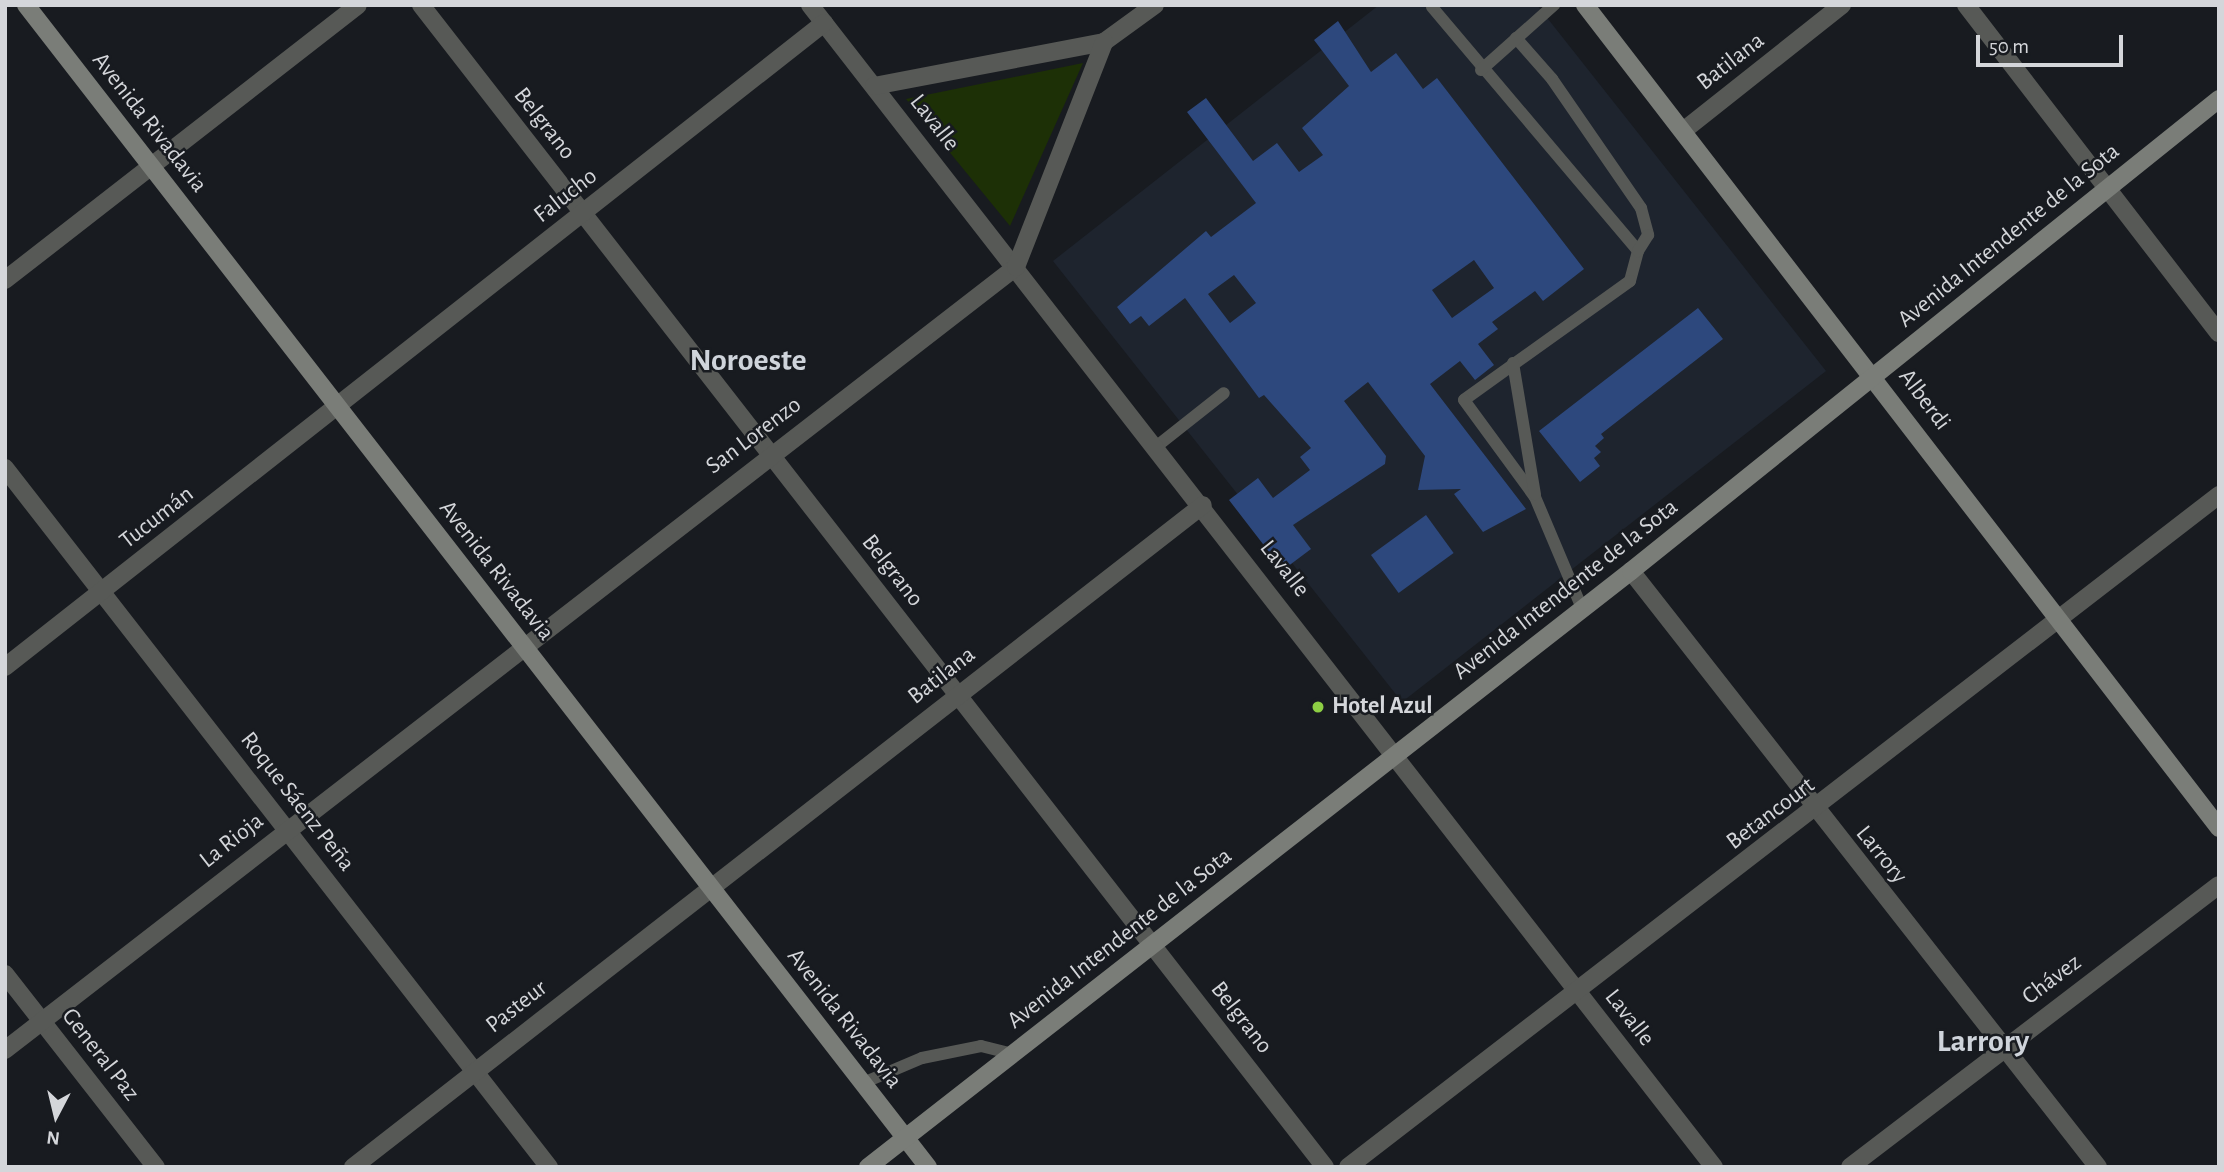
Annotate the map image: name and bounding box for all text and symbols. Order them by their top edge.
scale bar [1979,21,2126,65]
street label: Batilana [1692,27,1770,97]
text: 50 m [1989,36,2029,57]
street label: Avenida Rivadavia [85,47,213,199]
street label: Belgrano [507,82,581,166]
street label: Lavalle [903,89,965,157]
street label: Avenida Intendente de la Sota [1892,138,2126,334]
street label: Falucho [529,162,603,230]
district label: Noroeste [689,341,807,379]
street label: Alberdi [1892,364,1956,436]
street label: San Lorenzo [701,391,807,481]
street label: Tucumán [114,480,200,556]
street label: Avenida Intendente de la Sota [1448,493,1684,687]
street label: Avenida Rivadavia [432,495,560,647]
street label: Belgrano [855,529,929,613]
street label: Lavalle [1253,535,1315,603]
street label: Batilana [903,641,981,711]
place label: Hotel Azul [1332,693,1433,721]
marker: Hotel Azul [1310,699,1326,715]
street label: Roque Sáenz Peña [234,727,360,877]
street label: Betancourt [1721,771,1821,857]
street label: La Rioja [194,807,270,875]
street label: Larrory [1849,820,1913,890]
street label: Avenida Intendente de la Sota [1002,842,1238,1036]
street label: Avenida Rivadavia [780,943,908,1095]
street label: Chávez [2017,948,2087,1012]
street label: Pasteur [481,974,553,1040]
street label: Belgrano [1204,976,1278,1060]
street label: Lavalle [1598,984,1660,1052]
street label: General Paz [55,1003,145,1107]
district label: Larrory [1937,1022,2029,1060]
north arrow [21,1081,91,1151]
text: N [46,1127,61,1148]

